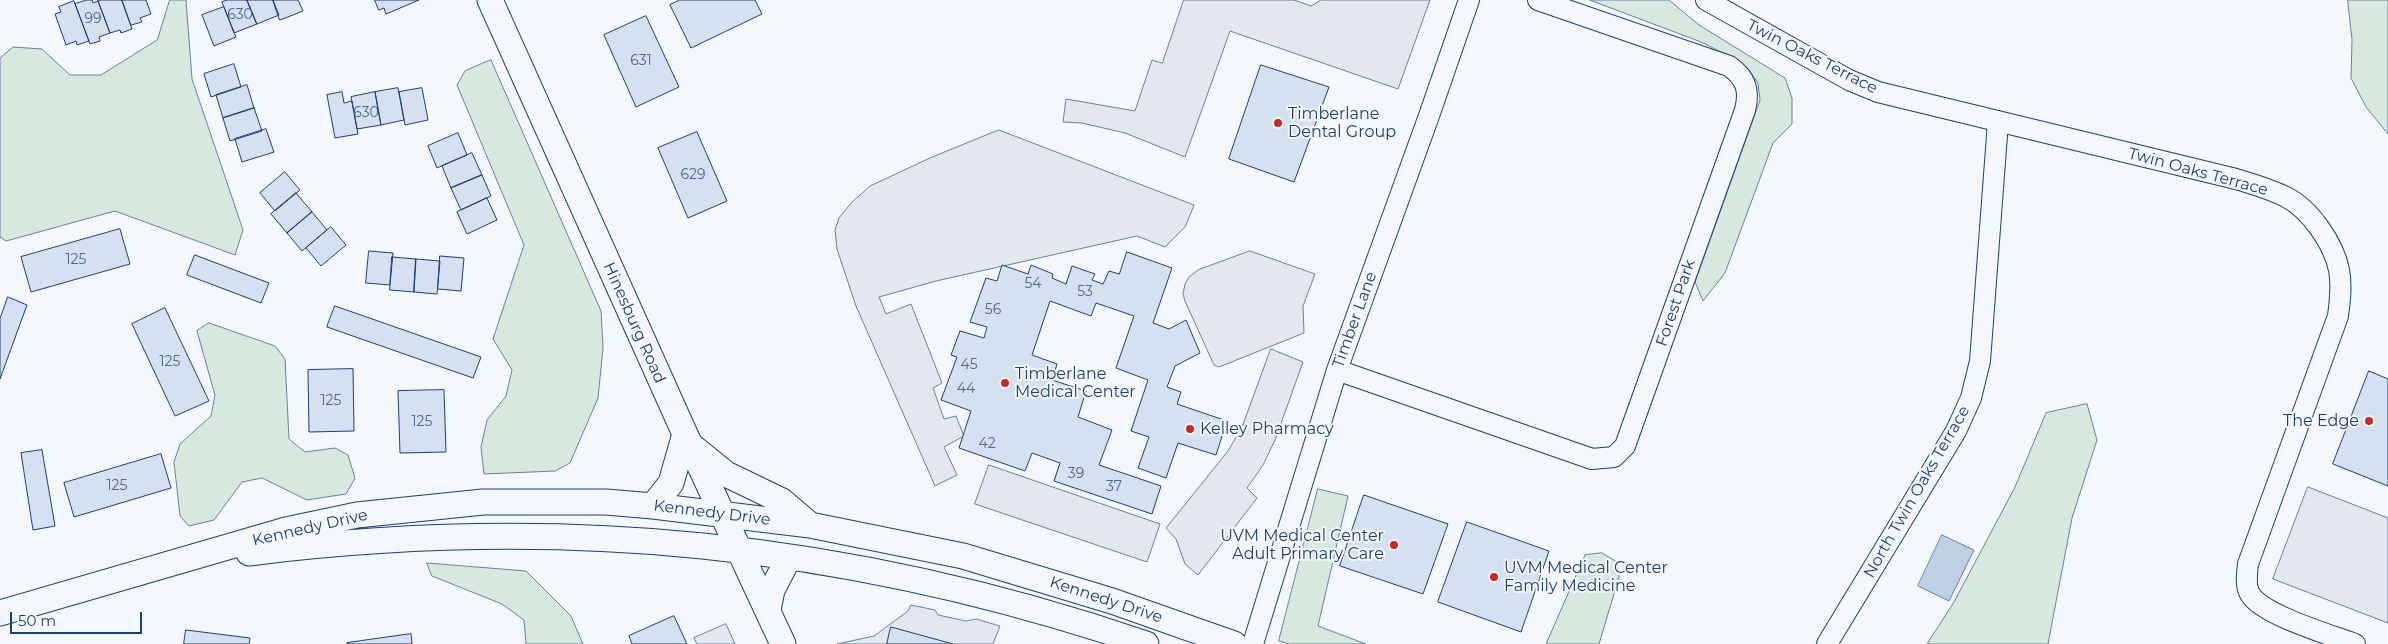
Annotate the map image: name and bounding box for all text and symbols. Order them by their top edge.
house number: 630 [227,7,253,23]
house number: 99 [84,11,102,27]
street label: Twin Oaks Terrace [1743,16,1881,98]
house number: 631 [630,53,652,69]
place label: Timberlane Dental Group [1288,104,1396,142]
house number: 630 [353,105,379,121]
marker: Timberlane Dental Group [1272,117,1284,129]
street label: Twin Oaks Terrace [2126,144,2270,200]
house number: 629 [680,167,706,183]
house number: 125 [66,252,86,268]
street label: Forest Park [1652,257,1700,349]
street label: Hinesburg Road [599,260,669,386]
street label: Timber Lane [1329,269,1381,371]
house number: 54 [1024,276,1042,292]
house number: 53 [1077,284,1093,300]
house number: 56 [985,302,1001,318]
house number: 125 [160,354,180,370]
house number: 45 [960,357,978,373]
place label: Timberlane Medical Center [1015,364,1136,402]
marker: Timberlane Medical Center [999,377,1011,389]
house number: 44 [957,381,975,397]
house number: 125 [321,393,341,409]
street label: North Twin Oaks Terrace [1860,403,1974,581]
place label: The Edge [2283,411,2359,431]
house number: 125 [412,414,432,430]
marker: The Edge [2363,415,2375,427]
place label: Kelley Pharmacy [1200,419,1334,439]
marker: Kelley Pharmacy [1184,423,1196,435]
house number: 42 [978,436,996,452]
house number: 39 [1068,466,1084,482]
house number: 125 [107,478,127,494]
house number: 37 [1106,479,1122,495]
street label: Kennedy Drive [653,496,771,530]
street label: Kennedy Drive [251,505,369,551]
place label: UVM Medical Center Adult Primary Care [1220,526,1384,564]
marker: UVM Medical Center Adult Primary Care [1388,539,1400,551]
place label: UVM Medical Center Family Medicine [1504,558,1668,596]
marker: UVM Medical Center Family Medicine [1488,571,1500,583]
street label: Kennedy Drive [1047,573,1165,627]
scale bar [12,602,145,634]
text: 50 m [18,611,56,630]

